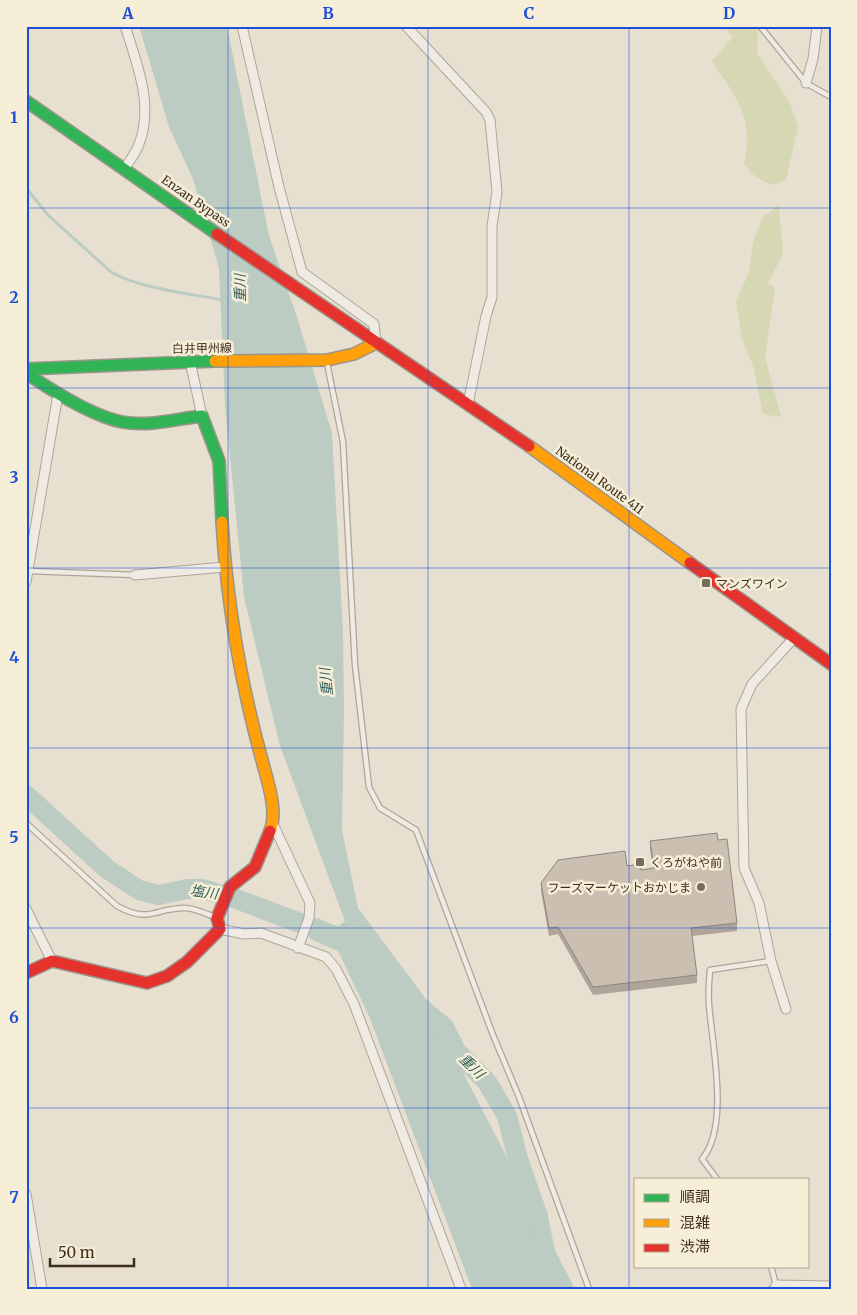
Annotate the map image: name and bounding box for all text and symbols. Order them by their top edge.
text: A [121,3,134,23]
text: B [322,3,334,23]
text: C [524,3,534,23]
text: D [723,3,735,23]
text: 1 [10,107,18,127]
street label: Enzan Bypass [159,172,233,230]
water label: 重川 [231,272,249,302]
text: 2 [9,287,19,307]
street label: 白井甲州線 [172,340,232,356]
street label: National Route 411 [553,443,647,517]
text: 3 [9,467,19,487]
place label: マンズワイン [716,576,788,591]
marker: マンズワイン [700,577,712,589]
text: 4 [9,647,19,667]
water label: 重川 [315,665,336,697]
text: 5 [9,827,19,847]
place label: くろがねや前 [650,855,722,870]
marker: くろがねや前 [634,856,646,868]
place label: フーズマーケットおかじま [548,880,691,895]
water label: 塩川 [189,881,221,903]
marker: フーズマーケットおかじま [695,881,707,893]
text: 6 [9,1007,19,1027]
water label: 重川 [456,1050,490,1084]
legend [634,1178,810,1268]
text: 7 [9,1187,19,1207]
text: 順調 [680,1187,710,1206]
text: 混雑 [680,1213,710,1232]
scale bar [50,1235,134,1267]
text: 渋滞 [680,1237,710,1256]
text: 50 m [58,1243,95,1262]

